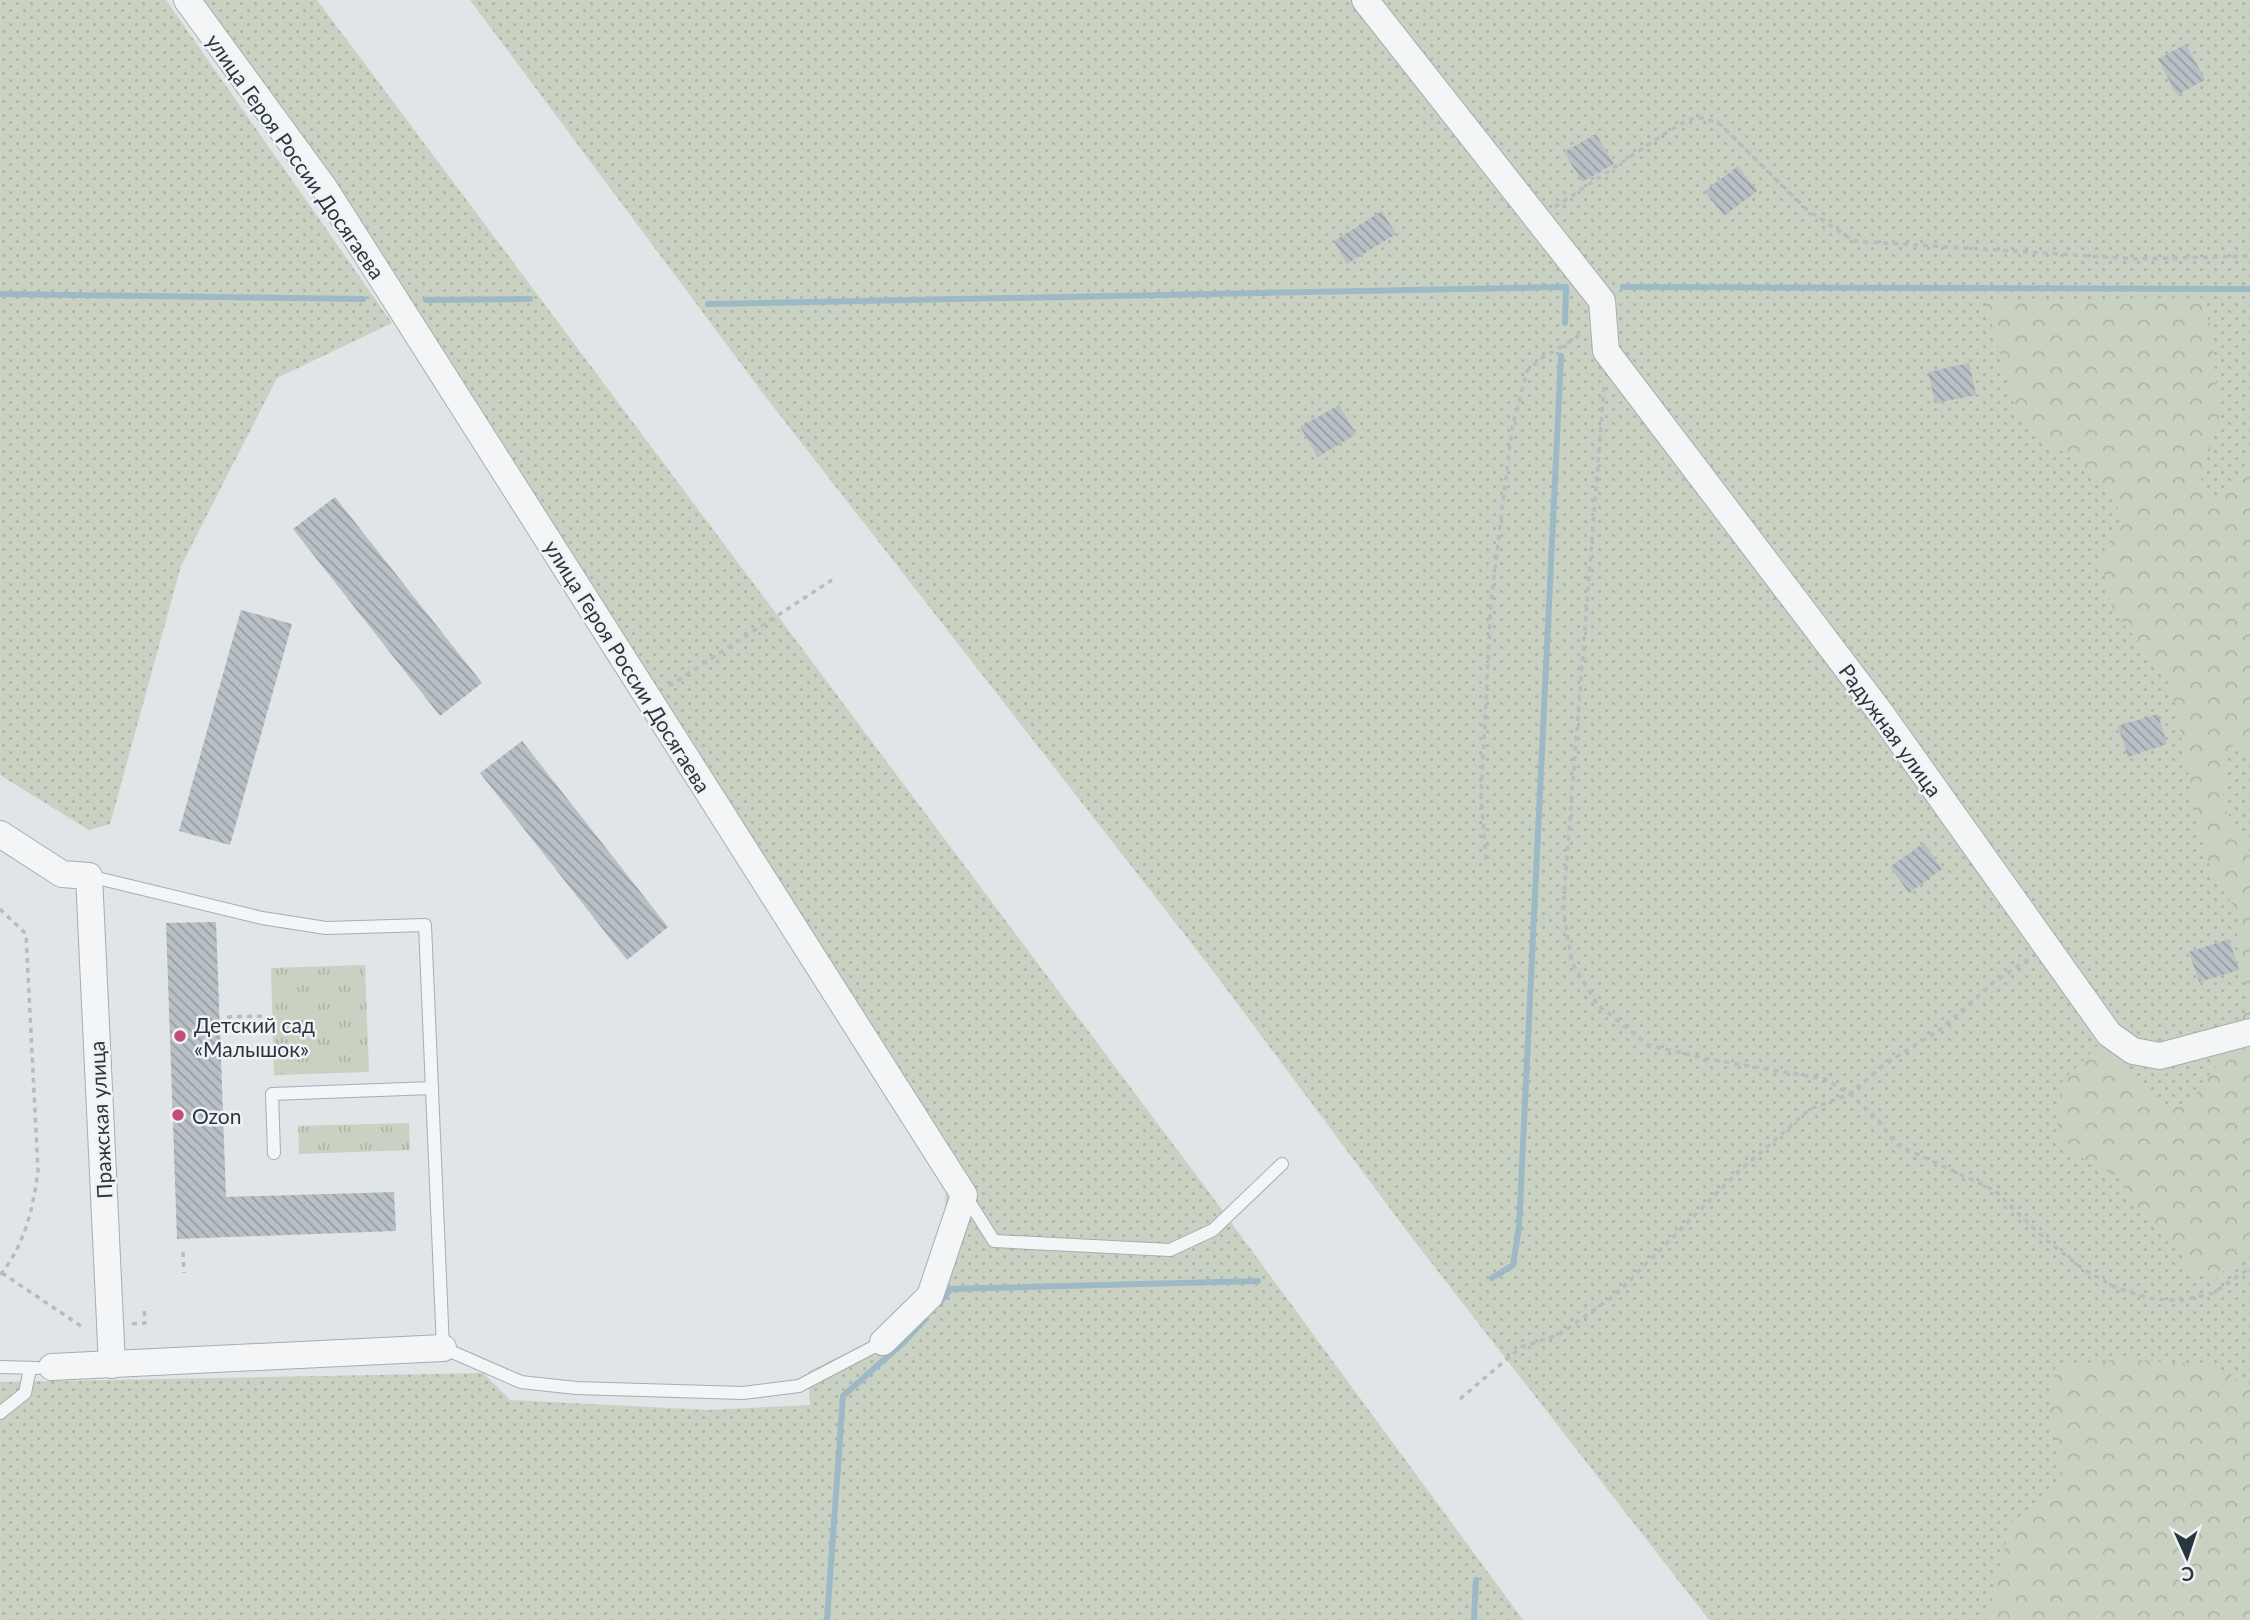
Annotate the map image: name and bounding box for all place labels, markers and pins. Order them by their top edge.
place label: Детский сад «Малышок» [194,1012,315,1061]
marker: Детский сад «Малышок» [172,1028,188,1044]
place label: Ozon [192,1103,242,1128]
marker: Ozon [170,1107,186,1123]

